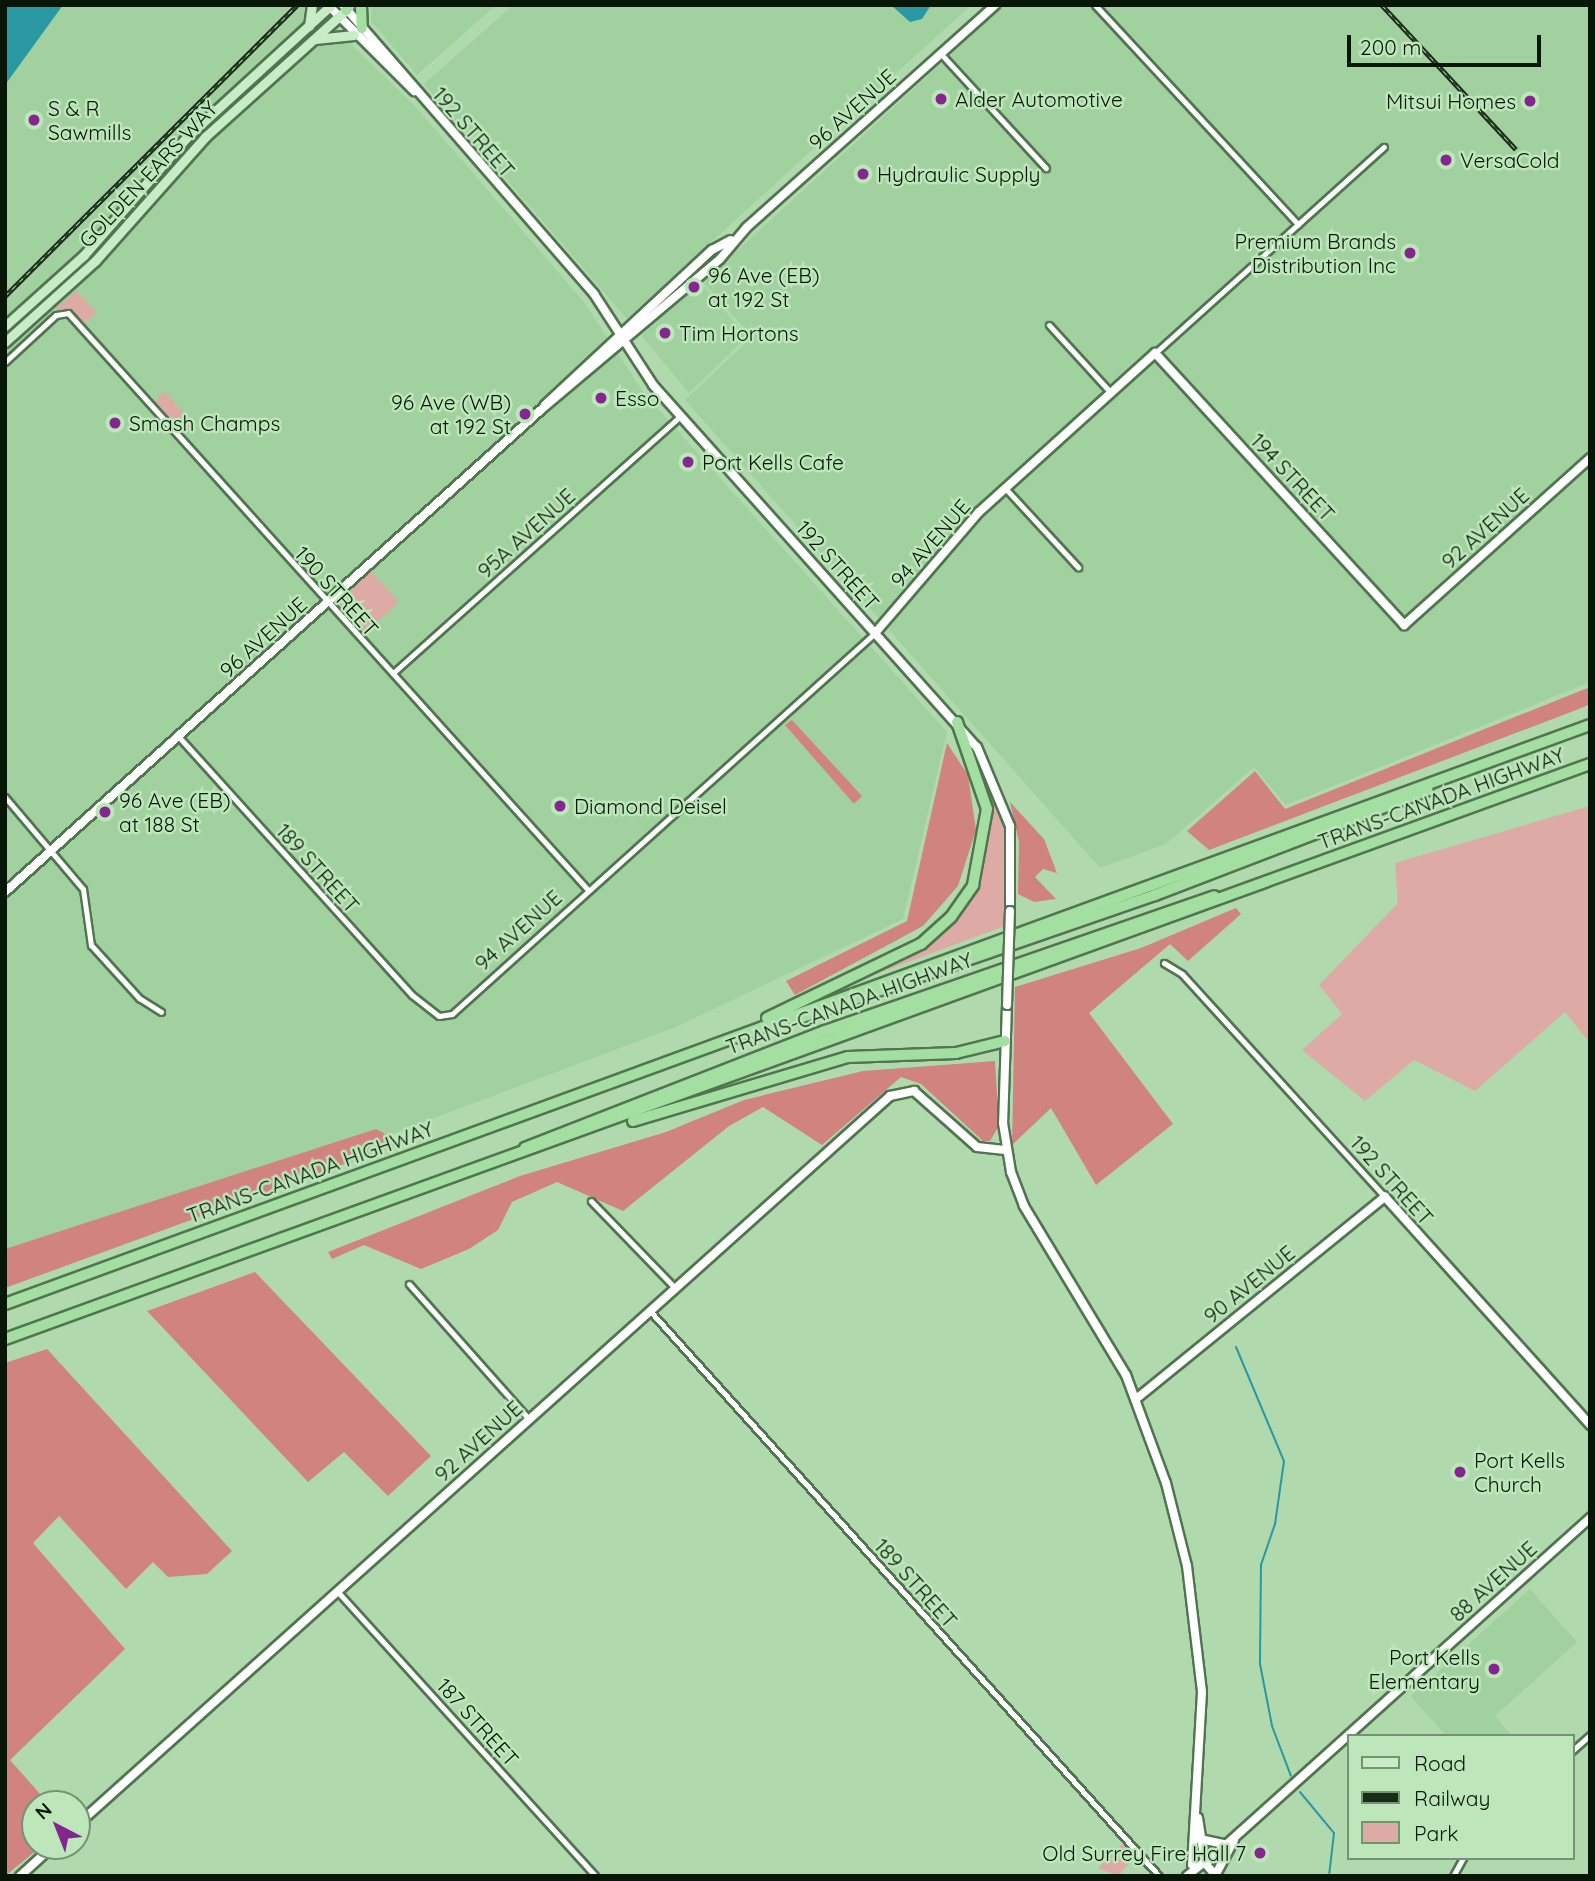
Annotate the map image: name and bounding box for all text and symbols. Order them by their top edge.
scale bar [1350,21,1544,65]
text: 200 m [1360,34,1422,60]
street label: 96 AVENUE [803,63,901,155]
street label: 192 STREET [428,81,520,183]
place label: Alder Automotive [955,86,1123,112]
place label: Mitsui Homes [1386,88,1516,114]
marker: Alder Automotive [933,91,949,107]
marker: Mitsui Homes [1522,93,1538,109]
place label: S & R Sawmills [48,95,131,145]
street label: GOLDEN EARS WAY [74,95,222,253]
marker: S & R Sawmills [26,112,42,128]
place label: VersaCold [1460,147,1559,173]
marker: VersaCold [1438,152,1454,168]
place label: Hydraulic Supply [877,161,1041,187]
marker: Hydraulic Supply [855,166,871,182]
place label: Premium Brands Distribution Inc [1235,228,1396,278]
marker: Premium Brands Distribution Inc [1402,245,1418,261]
place label: 96 Ave (EB) at 192 St [708,262,820,312]
marker: 96 Ave (EB) at 192 St [686,279,702,295]
place label: Tim Hortons [679,320,799,346]
marker: Tim Hortons [657,325,673,341]
place label: Esso [615,385,659,411]
place label: 96 Ave (WB) at 192 St [391,389,511,439]
marker: Esso [593,390,609,406]
marker: 96 Ave (WB) at 192 St [517,406,533,422]
place label: Smash Champs [129,410,280,436]
marker: Smash Champs [107,415,123,431]
street label: 194 STREET [1246,428,1340,526]
place label: Port Kells Cafe [702,449,844,475]
marker: Port Kells Cafe [680,454,696,470]
street label: 92 AVENUE [1436,482,1534,574]
street label: 95A AVENUE [472,483,580,583]
street label: 94 AVENUE [885,494,975,592]
street label: 192 STREET [791,515,885,615]
street label: 190 STREET [290,541,384,641]
street label: 96 AVENUE [214,591,312,683]
street label: TRANS-CANADA HIGHWAY [1314,742,1568,854]
place label: 96 Ave (EB) at 188 St [119,787,231,837]
place label: Diamond Deisel [574,793,727,819]
marker: Diamond Deisel [552,798,568,814]
marker: 96 Ave (EB) at 188 St [97,804,113,820]
street label: 189 STREET [271,818,365,918]
street label: 94 AVENUE [469,884,567,976]
street label: TRANS-CANADA HIGHWAY [722,947,976,1059]
street label: TRANS-CANADA HIGHWAY [183,1116,437,1228]
street label: 192 STREET [1345,1130,1439,1230]
street label: 90 AVENUE [1198,1240,1300,1328]
street label: 92 AVENUE [429,1395,527,1487]
place label: Port Kells Church [1474,1447,1565,1497]
marker: Port Kells Church [1452,1464,1468,1480]
street label: 189 STREET [869,1533,963,1633]
street label: 88 AVENUE [1444,1535,1542,1627]
place label: Port Kells Elementary [1369,1644,1480,1694]
marker: Port Kells Elementary [1486,1661,1502,1677]
street label: 187 STREET [432,1673,524,1771]
legend [1346,1734,1574,1860]
text: Road [1414,1750,1466,1776]
text: Railway [1414,1785,1490,1811]
north arrow [21,1790,91,1860]
text: N [30,1797,57,1824]
text: Park [1414,1820,1458,1846]
place label: Old Surrey Fire Hall 7 [1042,1840,1246,1866]
marker: Old Surrey Fire Hall 7 [1252,1845,1268,1861]

